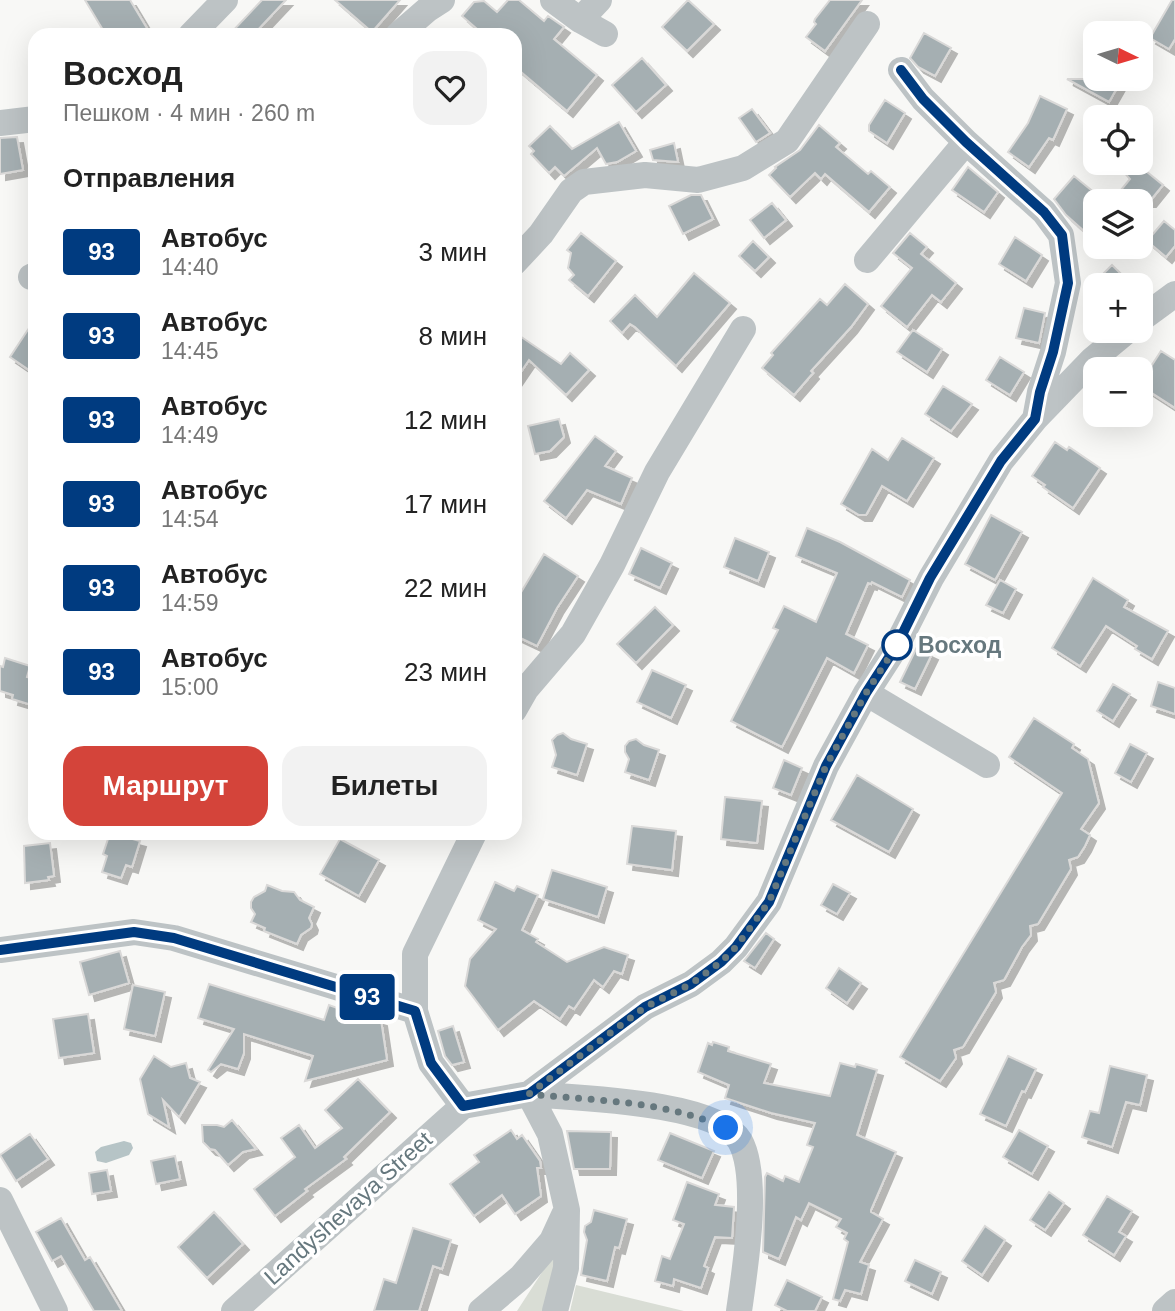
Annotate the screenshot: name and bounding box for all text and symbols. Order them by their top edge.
north arrow [1083,21,1153,91]
map controls [1083,21,1153,427]
button: heart [413,51,487,125]
text: Восход [63,55,183,92]
text: Пешком · 4 мин · 260 m [63,100,315,126]
button: locate [1083,105,1153,175]
text: Отправления [63,163,235,193]
button: layers [1083,189,1153,259]
text: Автобус [161,223,268,253]
text: 3 мин [419,237,487,267]
text: 93 [88,238,115,265]
text: 14:40 [161,254,219,280]
button: + [1083,273,1153,343]
text: Автобус [161,307,268,337]
text: 8 мин [419,321,487,351]
text: 93 [88,322,115,349]
text: 14:45 [161,338,219,364]
button: − [1083,357,1153,427]
text: Автобус [161,391,268,421]
text: 12 мин [404,405,487,435]
text: 93 [88,406,115,433]
text: 14:49 [161,422,219,448]
text: Автобус [161,475,268,505]
text: 17 мин [404,489,487,519]
text: 93 [88,490,115,517]
text: 14:54 [161,506,219,532]
text: Автобус [161,559,268,589]
text: 22 мин [404,573,487,603]
text: 93 [88,574,115,601]
text: 14:59 [161,590,219,616]
marker: Восход [882,630,912,660]
place label: Восход [918,632,1002,658]
text: Автобус [161,643,268,673]
text: 23 мин [404,657,487,687]
text: 93 [88,658,115,685]
text: 15:00 [161,674,219,700]
button: Маршрут [63,746,268,826]
button: Билеты [282,746,487,826]
line badge: 93 [336,974,398,1020]
text: 93 [354,983,380,1010]
your location [708,1110,743,1145]
street label: Landyshevaya Street [259,1126,437,1290]

